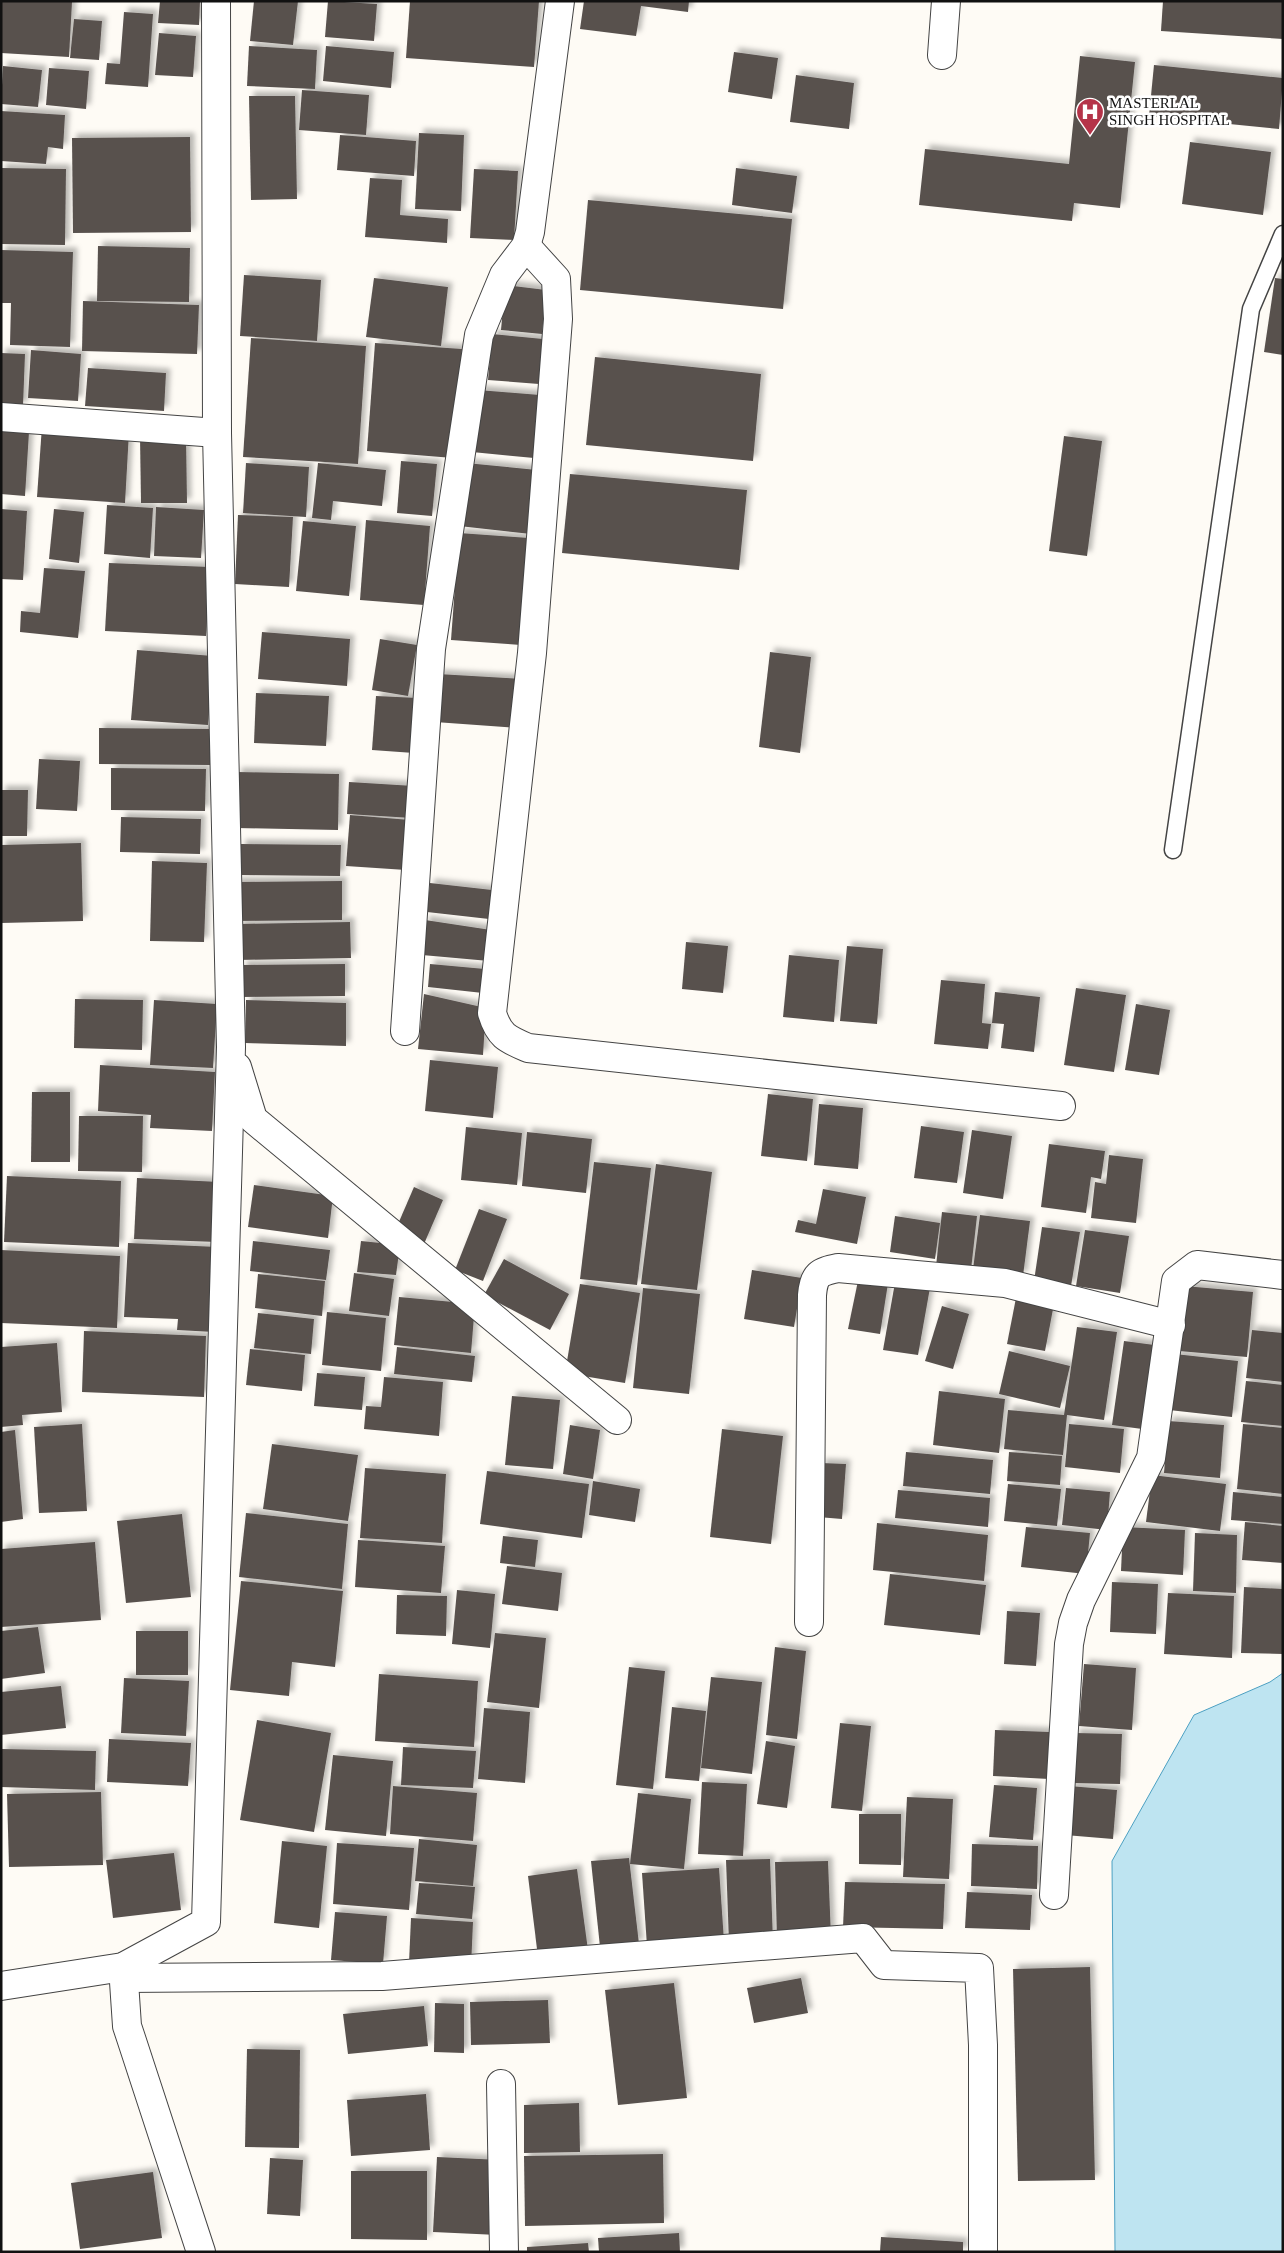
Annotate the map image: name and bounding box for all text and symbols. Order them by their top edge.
place label: MASTERLAL SINGH HOSPITAL [1109,95,1230,128]
hospital icon: MASTERLAL SINGH HOSPITAL [1075,97,1105,136]

